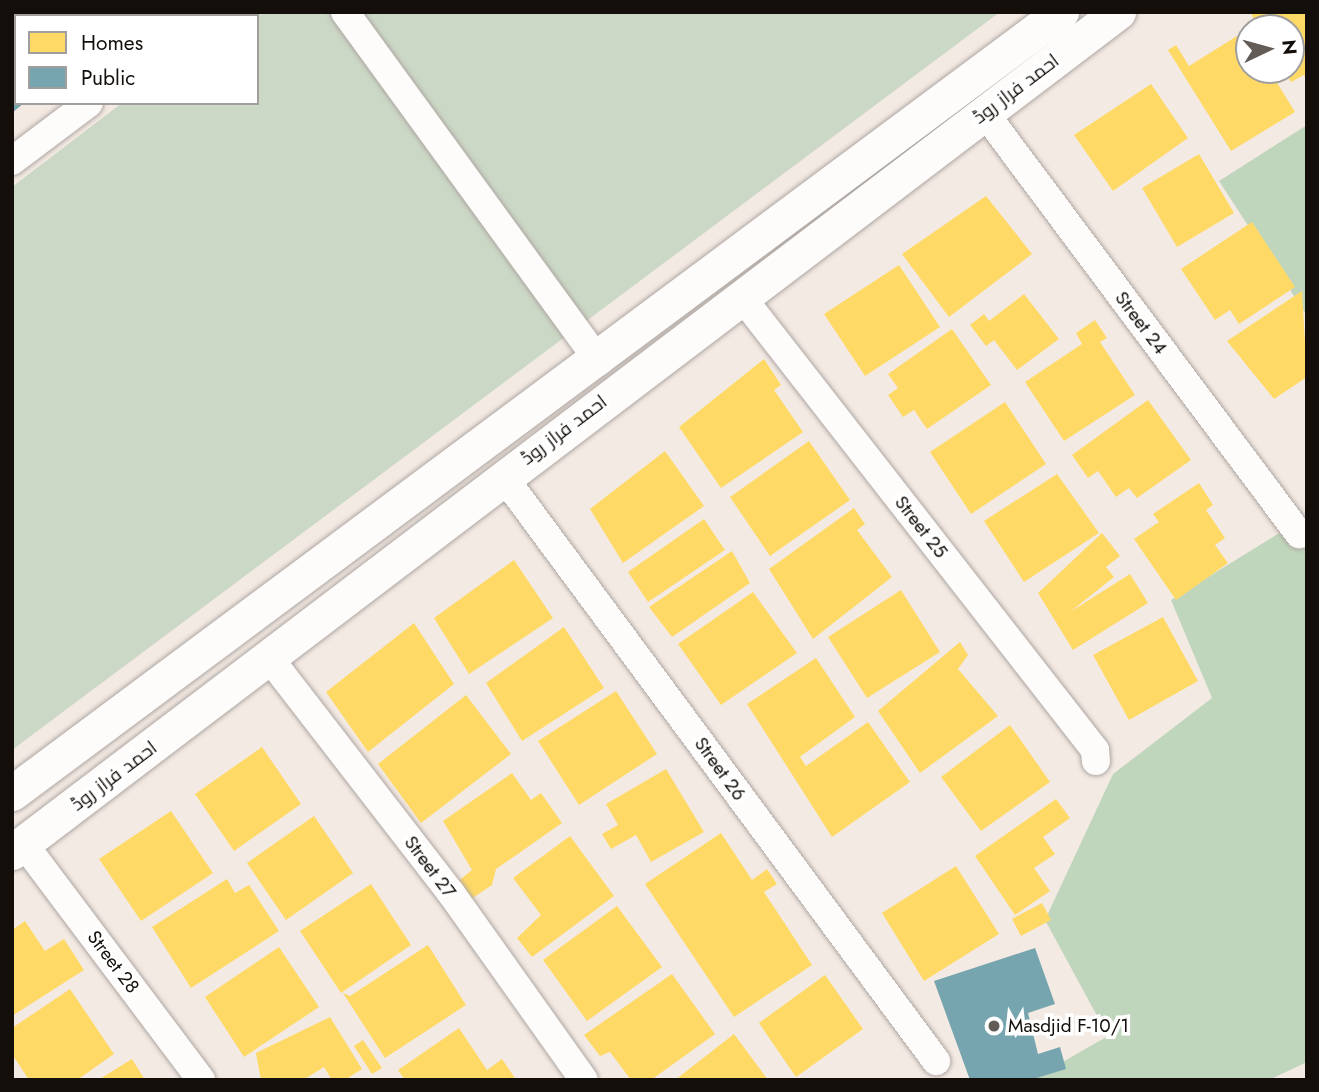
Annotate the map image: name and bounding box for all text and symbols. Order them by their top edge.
legend [14,14,259,105]
north arrow [1235,14,1305,84]
text: Homes [81,28,143,58]
text: N [1275,39,1304,56]
street label: احمد فراز روڈ [968,49,1064,129]
text: Public [81,63,135,93]
street label: Street 24 [1110,287,1172,359]
street label: احمد فراز روڈ [516,390,612,470]
street label: Street 25 [890,491,952,563]
street label: Street 26 [689,733,751,805]
street label: احمد فراز روڈ [66,736,162,816]
street label: Street 27 [399,831,461,903]
street label: Street 28 [82,926,144,998]
place label: Masdjid F-10/1 [1008,1015,1129,1037]
marker: Masdjid F-10/1 [986,1018,1002,1034]

